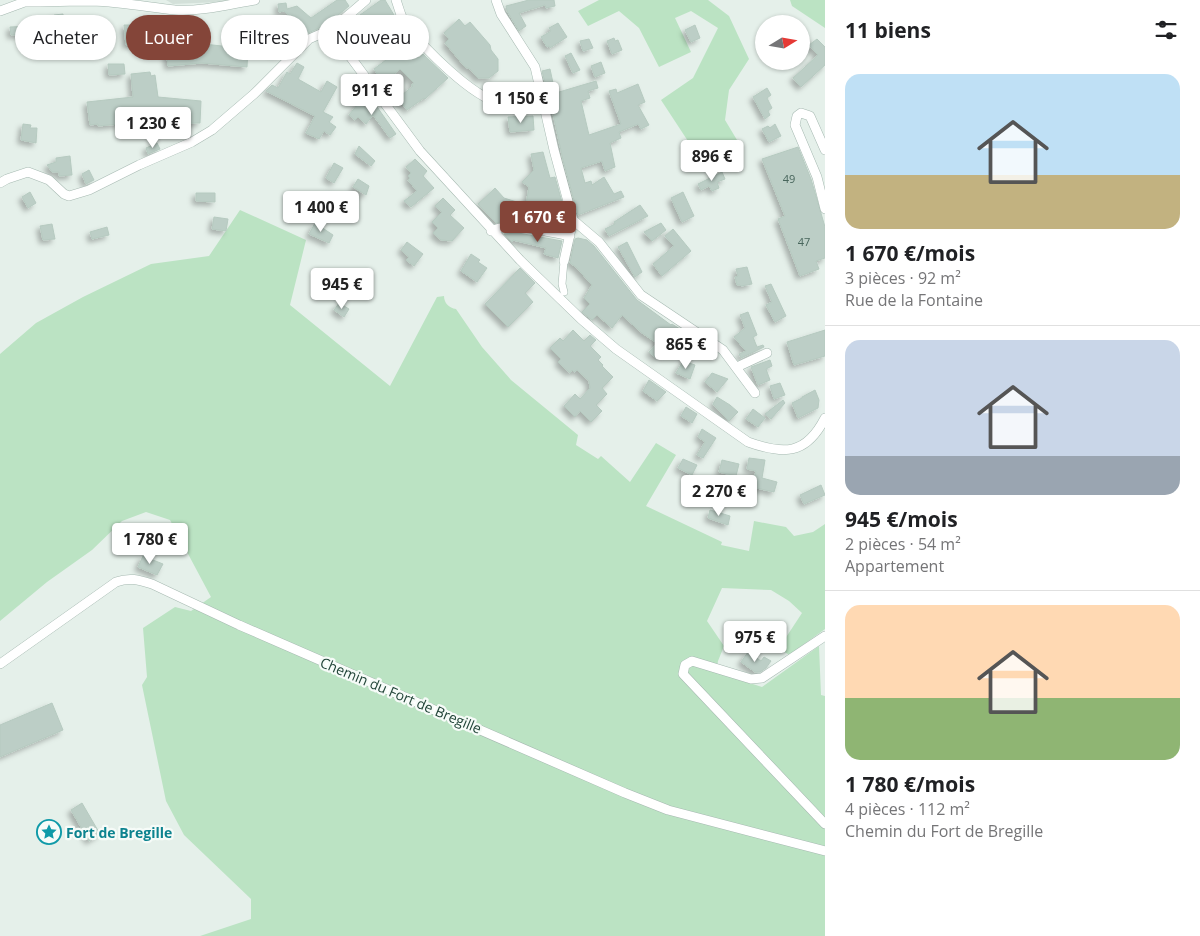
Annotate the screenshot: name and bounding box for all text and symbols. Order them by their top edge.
chip: Acheter [15,15,116,60]
chip: Louer [126,15,211,60]
chip: Filtres [221,15,308,60]
chip: Nouveau [318,15,429,60]
north arrow [755,15,810,70]
map controls [755,15,810,70]
text: 11 biens [845,16,931,44]
icon: filters [1152,16,1180,44]
pin: 911 € [337,74,407,116]
text: 911 € [352,79,392,101]
pin: 1 150 € [475,82,567,124]
text: 1 150 € [494,87,548,109]
pin: 1 230 € [107,106,199,149]
icon: home [968,107,1058,197]
text: 1 230 € [126,112,180,134]
pin: 896 € [677,140,747,182]
text: 896 € [692,145,732,167]
house number: 49 [783,171,795,186]
pin: 1 400 € [275,190,367,233]
text: 1 400 € [294,196,348,218]
pin: 1 670 € [492,200,584,243]
text: 1 670 € [511,206,565,228]
house number: 47 [798,234,810,249]
text: 1 670 €/mois [845,239,975,267]
text: 3 pièces · 92 m² [845,267,961,289]
pin: 945 € [307,268,377,310]
text: 945 € [322,273,362,295]
text: Rue de la Fontaine [845,289,983,311]
pin: 865 € [651,328,721,370]
text: 865 € [666,333,706,355]
icon: home [968,372,1058,462]
pin: 2 270 € [673,474,765,517]
text: 2 270 € [692,480,746,502]
text: 945 €/mois [845,505,958,533]
pin: 1 780 € [104,522,196,565]
text: 1 780 € [123,528,177,550]
text: 2 pièces · 54 m² [845,533,961,555]
text: Appartement [845,555,944,577]
pin: 975 € [720,620,790,663]
text: 975 € [735,626,775,648]
icon: home [968,637,1058,727]
street label: Chemin du Fort de Bregille [317,652,485,738]
text: 1 780 €/mois [845,770,975,798]
text: 4 pièces · 112 m² [845,798,970,820]
place icon: Fort de Bregille [36,819,62,845]
text: Chemin du Fort de Bregille [845,820,1043,842]
place label: Fort de Bregille [66,823,172,842]

